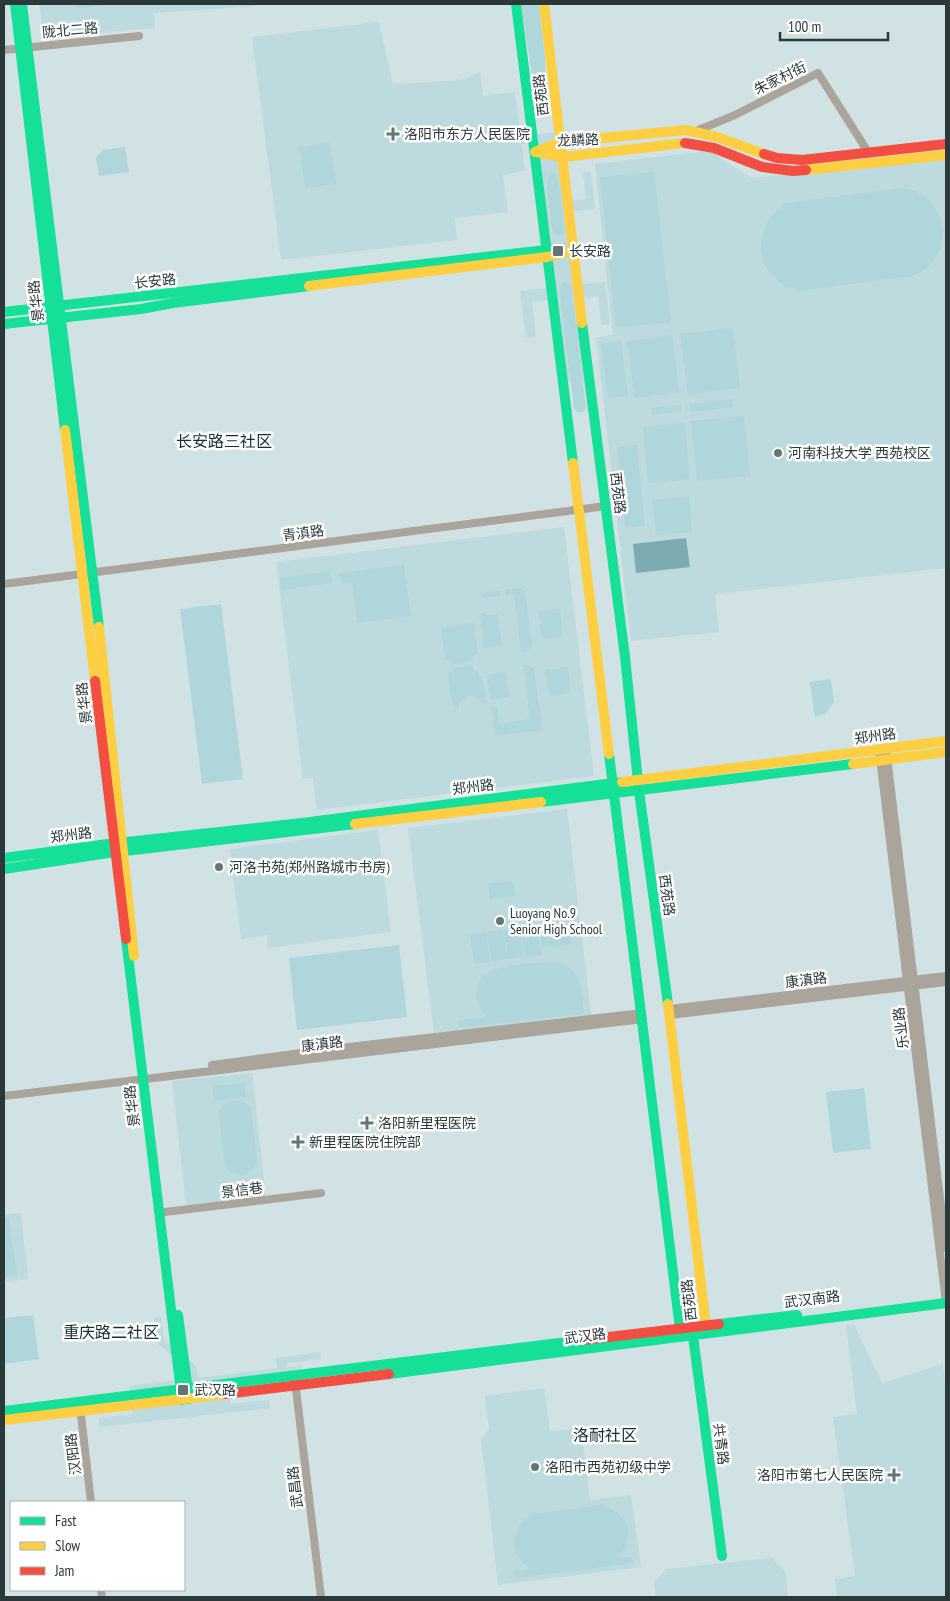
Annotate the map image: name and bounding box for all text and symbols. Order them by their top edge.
scale bar [780,10,888,42]
text: 100 m [788,17,821,36]
street label: 陇北二路 [41,19,99,41]
street label: 朱家村街 [751,58,809,98]
street label: 西苑路 [530,73,552,117]
place label: 洛阳市东方人民医院 [404,125,530,143]
marker: 洛阳市东方人民医院 [386,127,400,141]
street label: 龙鳞路 [557,130,599,150]
place label: 长安路 [569,242,611,260]
marker: 长安路 [551,244,565,258]
street label: 长安路 [133,270,177,292]
street label: 景华路 [25,279,47,323]
district label: 长安路三社区 [176,431,272,451]
place label: 河南科技大学 西苑校区 [788,444,931,462]
marker: 河南科技大学 西苑校区 [772,447,784,459]
street label: 西苑路 [607,471,629,515]
street label: 青滇路 [281,521,325,545]
street label: 景华路 [73,681,95,725]
street label: 郑州路 [853,724,897,748]
street label: 郑州路 [451,776,495,798]
street label: 郑州路 [49,824,93,846]
place label: 河洛书苑(郑州路城市书房) [229,858,390,876]
marker: 河洛书苑(郑州路城市书房) [213,861,225,873]
street label: 西苑路 [655,873,679,917]
place label: Luoyang No.9 Senior High School [510,904,603,938]
marker: Luoyang No.9 Senior High School [494,915,506,927]
street label: 康滇路 [784,969,828,991]
street label: 乐业路 [890,1006,912,1050]
street label: 康滇路 [300,1033,344,1055]
street label: 景华路 [121,1084,143,1128]
place label: 洛阳新里程医院 [378,1114,476,1132]
marker: 洛阳新里程医院 [360,1116,374,1130]
place label: 新里程医院住院部 [309,1133,421,1151]
marker: 新里程医院住院部 [291,1135,305,1149]
street label: 景信巷 [220,1179,264,1201]
street label: 西苑路 [678,1278,700,1322]
street label: 武汉南路 [783,1287,841,1311]
district label: 重庆路二社区 [63,1322,159,1342]
street label: 武汉路 [563,1325,607,1347]
place label: 武汉路 [194,1381,236,1399]
marker: 武汉路 [176,1383,190,1397]
street label: 共青路 [710,1422,732,1466]
district label: 洛耐社区 [573,1425,637,1445]
street label: 汉阳路 [62,1432,84,1476]
place label: 洛阳市西苑初级中学 [545,1458,671,1476]
marker: 洛阳市西苑初级中学 [529,1461,541,1473]
street label: 武昌路 [284,1465,306,1509]
place label: 洛阳市第七人民医院 [757,1466,883,1484]
marker: 洛阳市第七人民医院 [887,1468,901,1482]
legend [10,1501,185,1591]
text: Fast [55,1511,76,1530]
text: Slow [55,1536,80,1555]
text: Jam [54,1561,74,1580]

